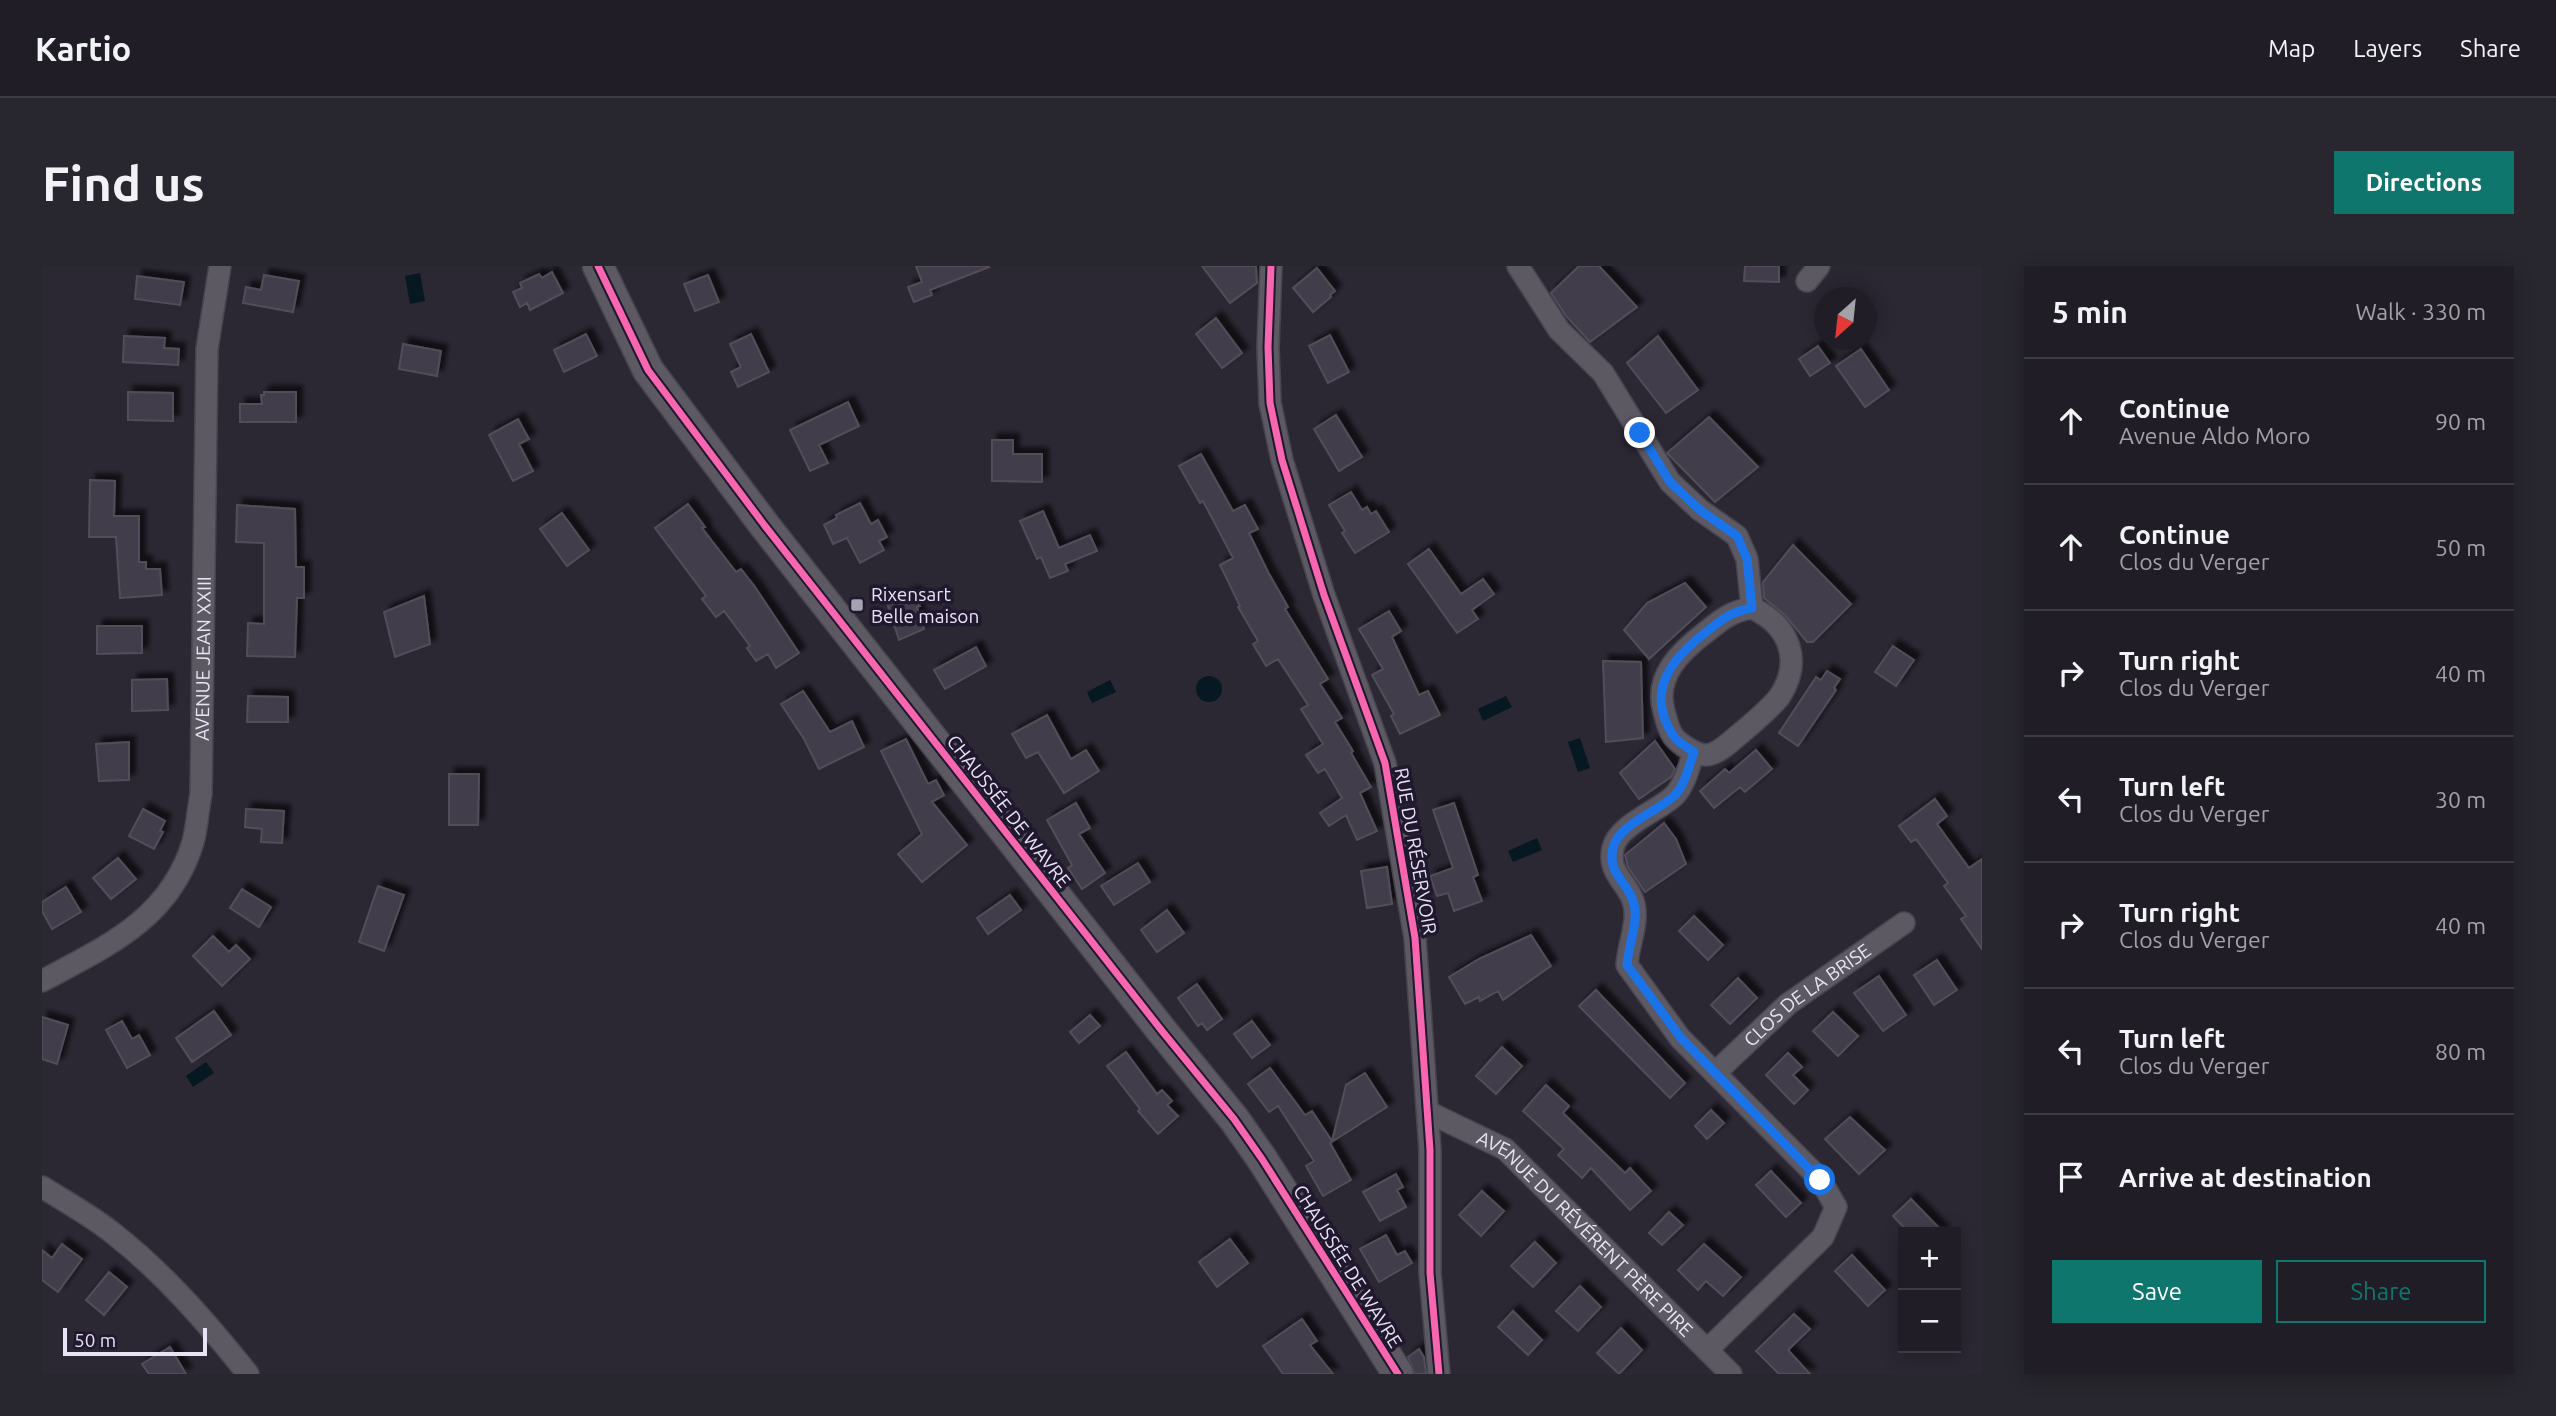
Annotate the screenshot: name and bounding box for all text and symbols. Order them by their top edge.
text: Kartio [35,30,131,67]
text: Map [2268,35,2315,62]
text: Layers [2353,35,2422,62]
text: Share [2460,35,2521,62]
button: Directions [2334,151,2514,214]
text: Find us [42,155,205,210]
north arrow [1814,287,1877,350]
text: 5 min [2052,295,2128,329]
text: Walk · 330 m [2355,299,2486,324]
text: Continue [2119,394,2230,423]
icon: ahead [2052,402,2090,440]
text: 90 m [2435,409,2486,434]
route end [1624,417,1655,448]
text: Avenue Aldo Moro [2119,423,2311,448]
text: Continue [2119,520,2230,549]
icon: ahead [2052,528,2090,566]
text: 50 m [2435,535,2486,560]
text: Clos du Verger [2119,549,2270,574]
street label: AVENUE JEAN XXIII [191,576,215,741]
place label: Rixensart Belle maison [871,583,979,627]
marker: Rixensart Belle maison [849,597,865,613]
text: Turn right [2119,646,2240,675]
icon: right [2052,654,2090,692]
text: 40 m [2435,661,2486,686]
text: Clos du Verger [2119,675,2270,700]
street label: CHAUSSÉE DE WAVRE [943,730,1075,892]
street label: RUE DU RÉSERVOIR [1391,766,1442,936]
text: Turn left [2119,772,2225,801]
icon: left [2052,780,2090,818]
text: 30 m [2435,787,2486,812]
text: Clos du Verger [2119,801,2270,826]
text: Turn right [2119,898,2240,927]
icon: right [2052,906,2090,944]
text: 40 m [2435,913,2486,938]
text: Clos du Verger [2119,927,2270,952]
street label: CLOS DE LA BRISE [1739,939,1875,1051]
text: Turn left [2119,1024,2225,1053]
icon: left [2052,1032,2090,1070]
text: 80 m [2435,1039,2486,1064]
text: Clos du Verger [2119,1053,2270,1078]
street label: AVENUE DU RÉVÉRENT PÈRE PIRE [1473,1126,1698,1341]
icon: arrive [2052,1158,2090,1196]
text: Arrive at destination [2119,1163,2372,1192]
route start [1804,1164,1835,1195]
street label: CHAUSSÉE DE WAVRE [1289,1181,1407,1351]
map controls [1898,1227,1961,1353]
button: + [1898,1227,1961,1290]
button: Save [2052,1260,2262,1323]
button: Share [2276,1260,2486,1323]
button: − [1898,1290,1961,1353]
scale bar [63,1325,206,1357]
text: 50 m [74,1329,116,1351]

